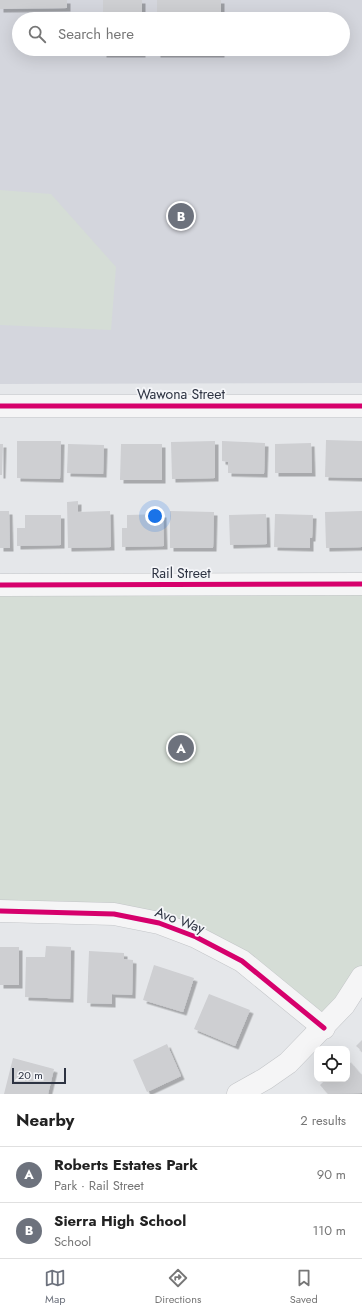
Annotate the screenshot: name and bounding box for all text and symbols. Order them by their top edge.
search box [12,12,350,56]
icon: search [26,23,48,45]
text: Search here [58,23,134,45]
pin: B [168,201,194,231]
street label: Wawona Street [137,384,226,404]
your location [145,506,165,526]
street label: Rail Street [151,563,211,583]
pin: A [168,733,194,763]
street label: Avo Way [152,902,208,939]
map controls [314,1046,350,1082]
button: locate [314,1046,350,1082]
scale bar [12,1066,66,1085]
text: 20 m [18,1067,43,1083]
text: Nearby [16,1108,74,1132]
text: 2 results [300,1111,346,1130]
text: Roberts Estates Park [54,1154,198,1176]
text: A [24,1165,34,1184]
text: 90 m [317,1165,346,1184]
text: Park · Rail Street [54,1176,144,1195]
text: Sierra High School [54,1210,186,1232]
text: B [25,1221,33,1240]
text: 110 m [312,1221,346,1240]
text: School [54,1232,91,1251]
tab: Map [44,1267,66,1307]
tab: Directions [155,1267,201,1307]
tab: Saved [290,1267,318,1307]

